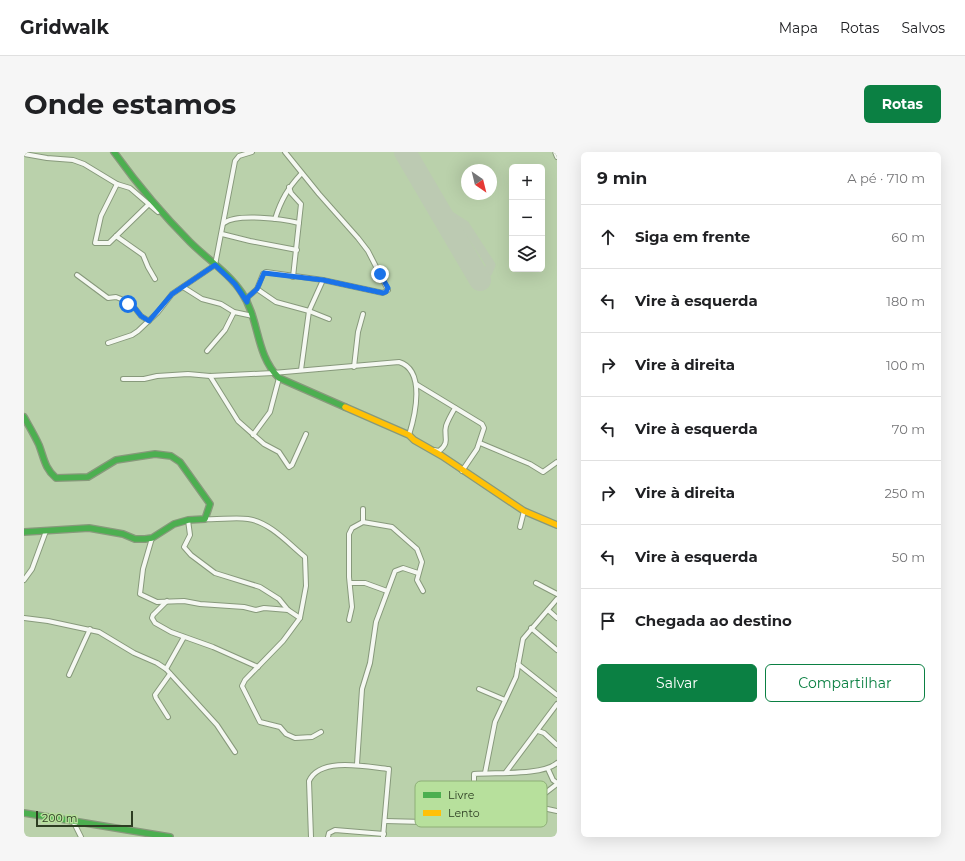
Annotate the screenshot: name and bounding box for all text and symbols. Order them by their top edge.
text: Gridwalk [20,16,109,39]
text: Mapa [779,19,818,37]
text: Rotas [840,19,879,37]
text: Salvos [901,19,945,37]
button: Rotas [864,85,941,123]
text: Onde estamos [24,87,236,121]
north arrow [461,164,497,200]
map controls [509,164,545,272]
button: + [509,164,545,200]
text: 9 min [597,168,647,188]
text: A pé · 710 m [847,170,925,186]
button: − [509,200,545,236]
icon: ahead [597,226,619,248]
text: Siga em frente [635,227,750,246]
text: 60 m [891,229,925,245]
button: layers [509,236,545,272]
route end [371,265,389,283]
icon: left [597,290,619,312]
text: Vire à esquerda [635,291,758,310]
text: 180 m [886,293,925,309]
route start [119,295,137,313]
icon: right [597,354,619,376]
text: Vire à direita [635,355,735,374]
text: 100 m [886,357,925,373]
icon: left [597,418,619,440]
text: Vire à esquerda [635,419,758,438]
text: 70 m [892,421,925,437]
icon: right [597,482,619,504]
text: Vire à direita [635,483,735,502]
text: 250 m [884,485,925,501]
icon: left [597,546,619,568]
text: Vire à esquerda [635,547,758,566]
text: 50 m [892,549,925,565]
icon: arrive [597,610,619,632]
text: Chegada ao destino [635,611,792,630]
button: Salvar [597,664,757,702]
button: Compartilhar [765,664,925,702]
legend [415,781,547,827]
text: Livre [448,788,475,802]
text: Lento [448,806,480,820]
scale bar [36,809,133,828]
text: 200 m [42,811,77,825]

